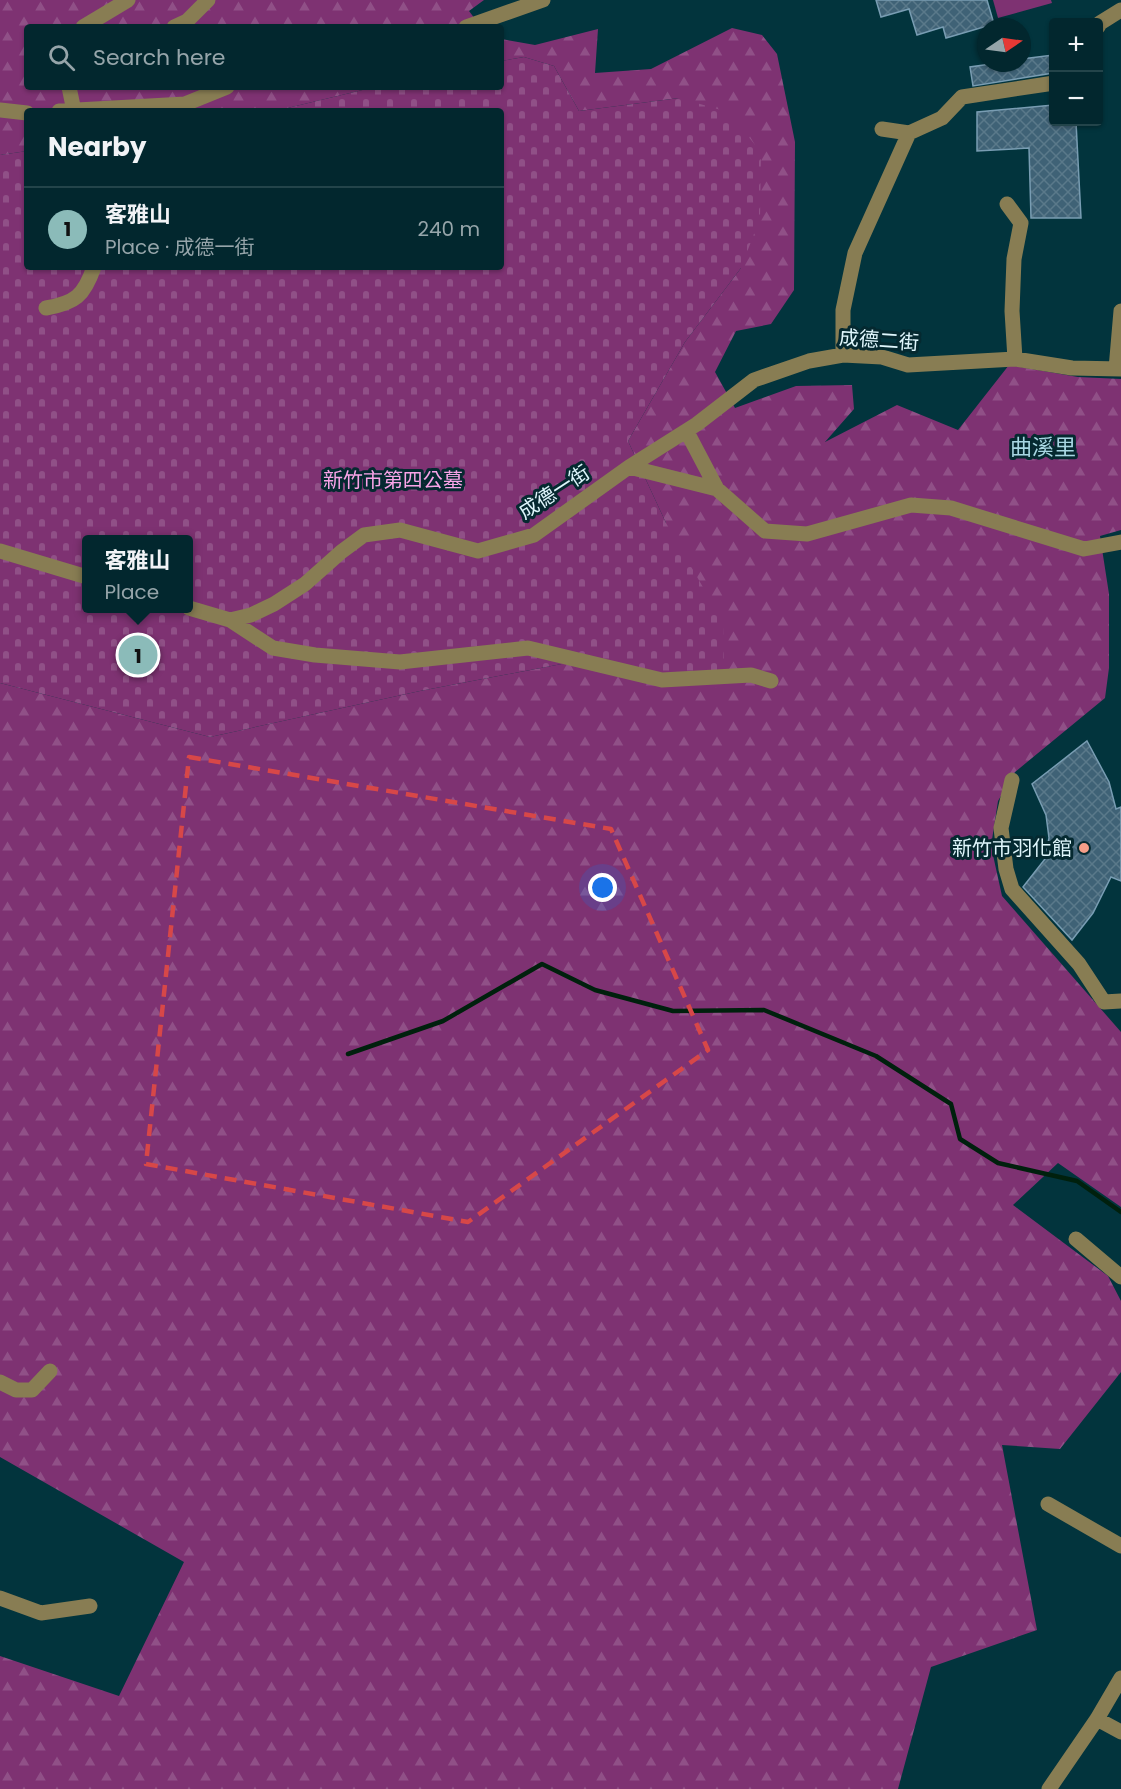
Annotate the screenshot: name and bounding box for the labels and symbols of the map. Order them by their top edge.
north arrow [977,18,1031,72]
street label: 成德二街 [838,323,920,357]
district label: 曲溪里 [1010,432,1076,463]
street label: 成德一街 [513,458,595,526]
park label: 新竹市第四公墓 [323,466,463,494]
pin: 1 [118,632,158,678]
place label: 新竹市羽化館 [952,834,1072,862]
marker: 新竹市羽化館 [1077,841,1091,855]
your location [588,873,617,902]

